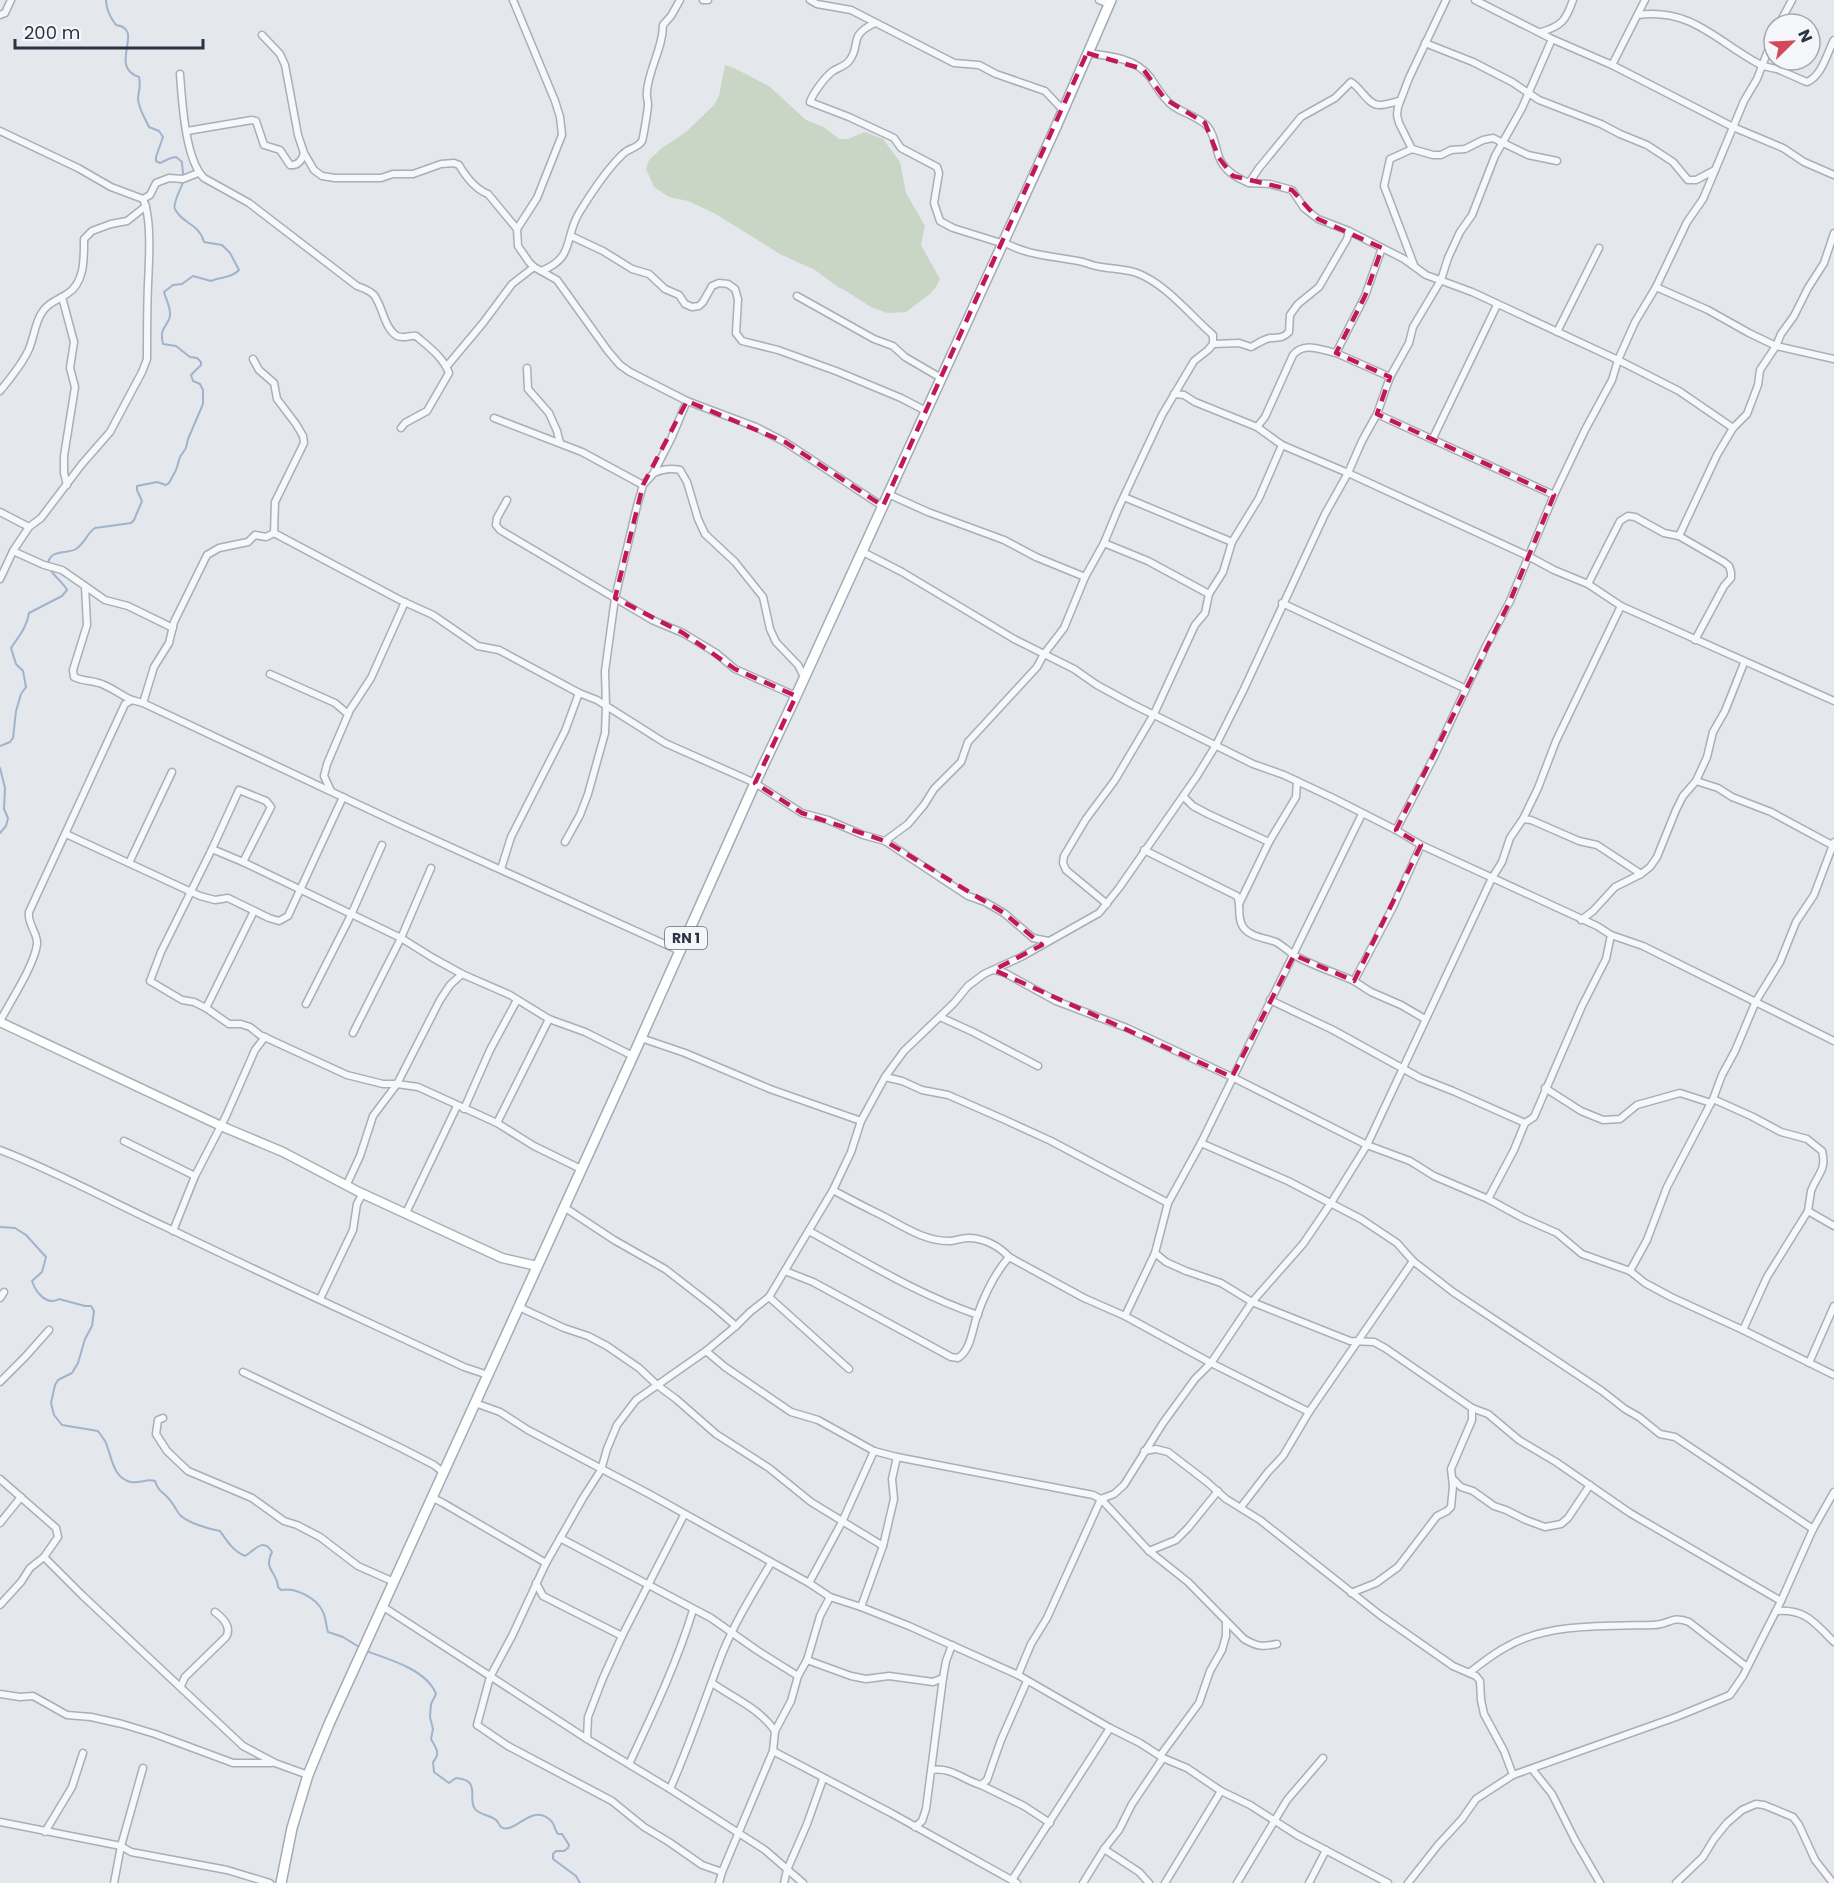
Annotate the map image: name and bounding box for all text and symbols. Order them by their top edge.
scale bar [15,12,202,50]
north arrow [1762,12,1822,72]
text: 200 m [24,20,80,45]
text: N [1792,26,1818,46]
road number: RN 1 [665,927,707,949]

